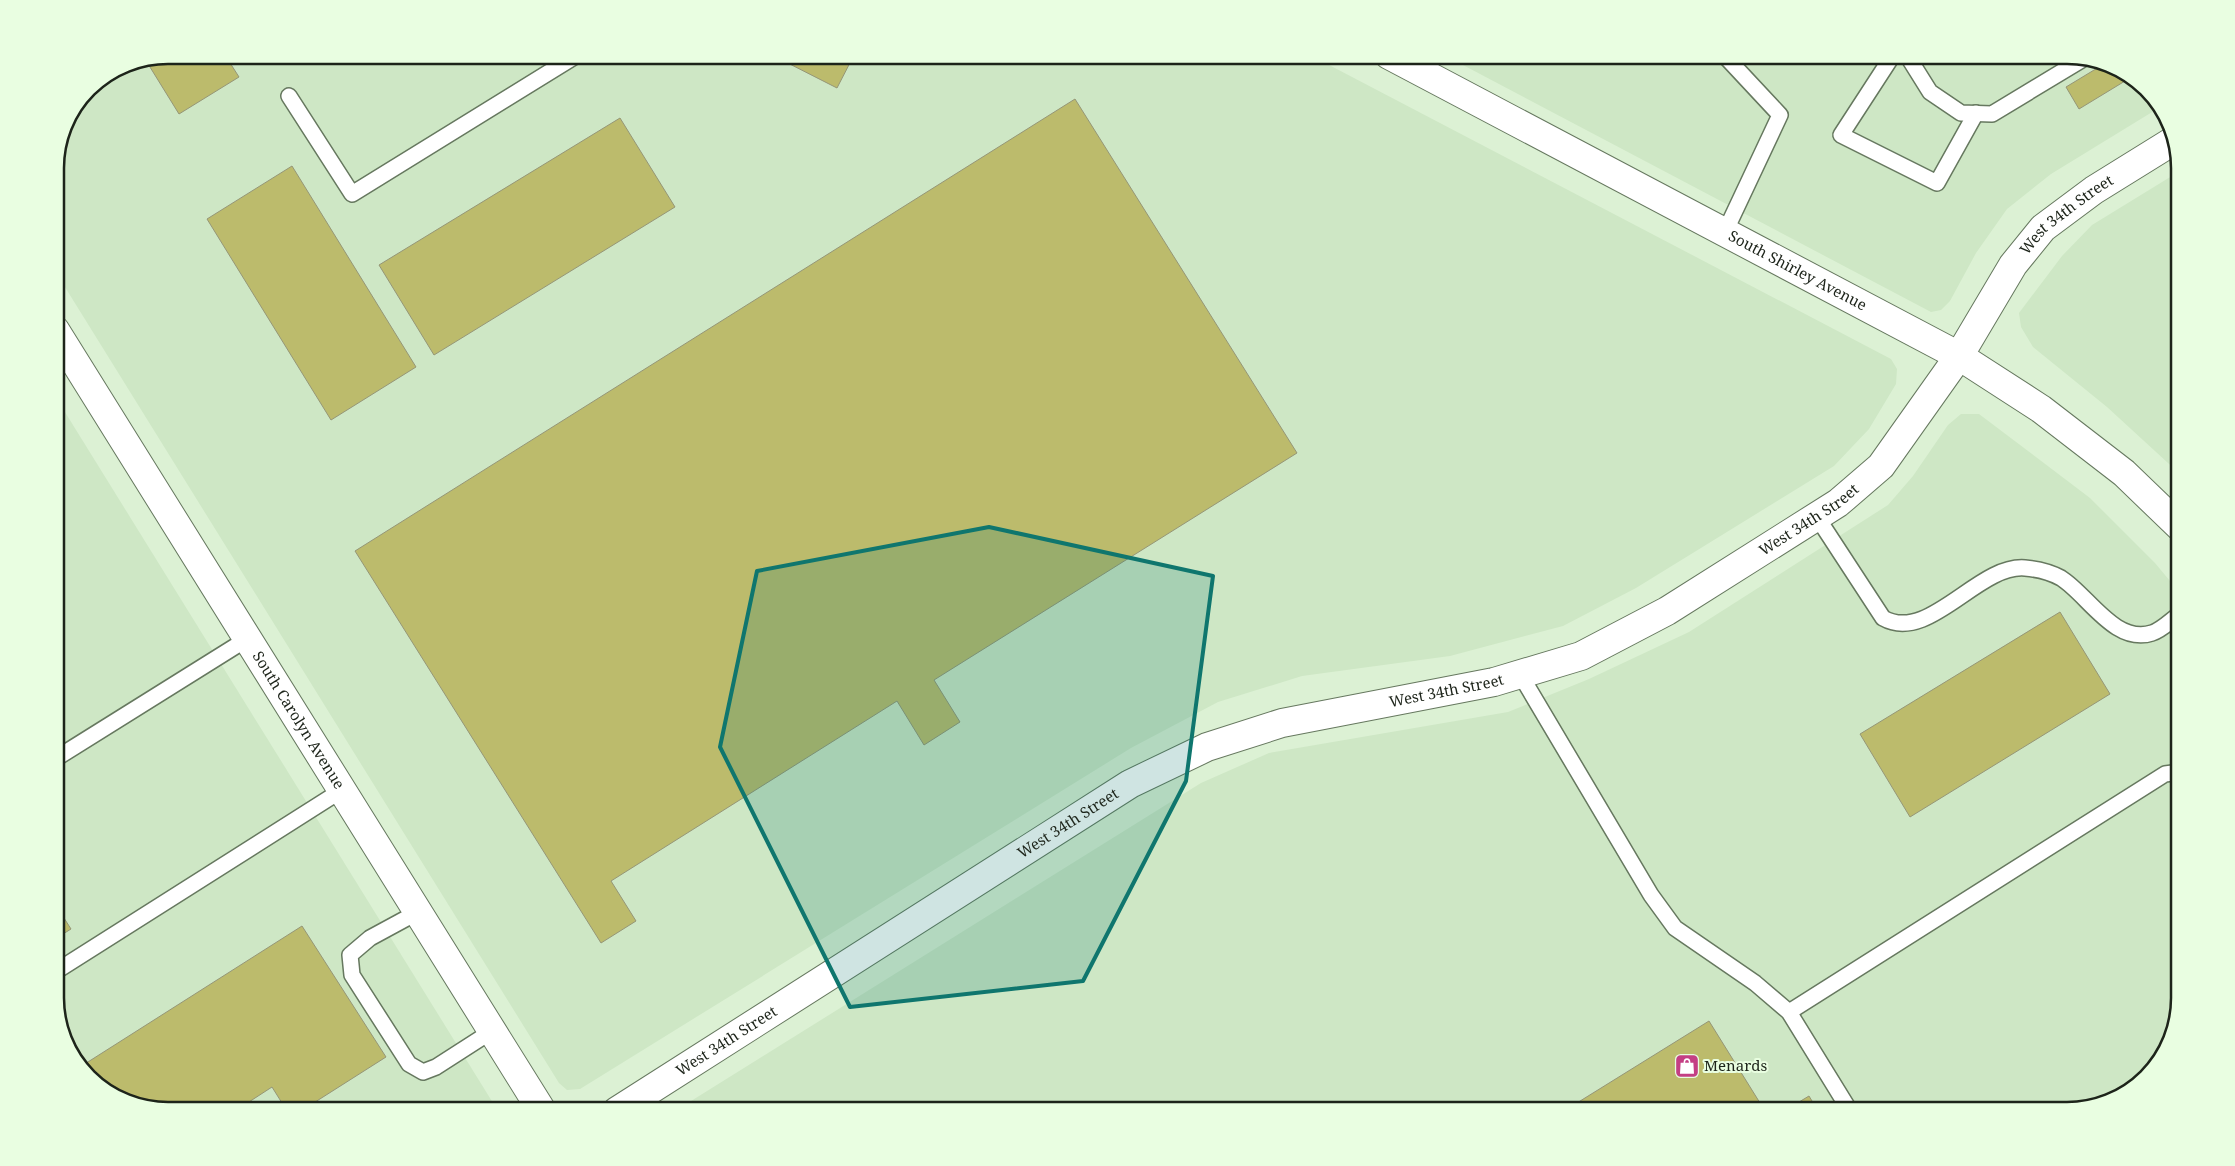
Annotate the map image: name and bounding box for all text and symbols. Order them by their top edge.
street label: West 34th Street [2015,170,2116,258]
street label: South Shirley Avenue [1726,225,1870,315]
street label: West 34th Street [1755,479,1862,560]
street label: South Carolyn Avenue [249,647,350,793]
street label: West 34th Street [1387,669,1506,711]
street label: West 34th Street [1013,783,1122,862]
street label: West 34th Street [672,1001,780,1080]
shop icon: Menards [1674,1053,1700,1079]
place label: Menards [1704,1055,1767,1075]

